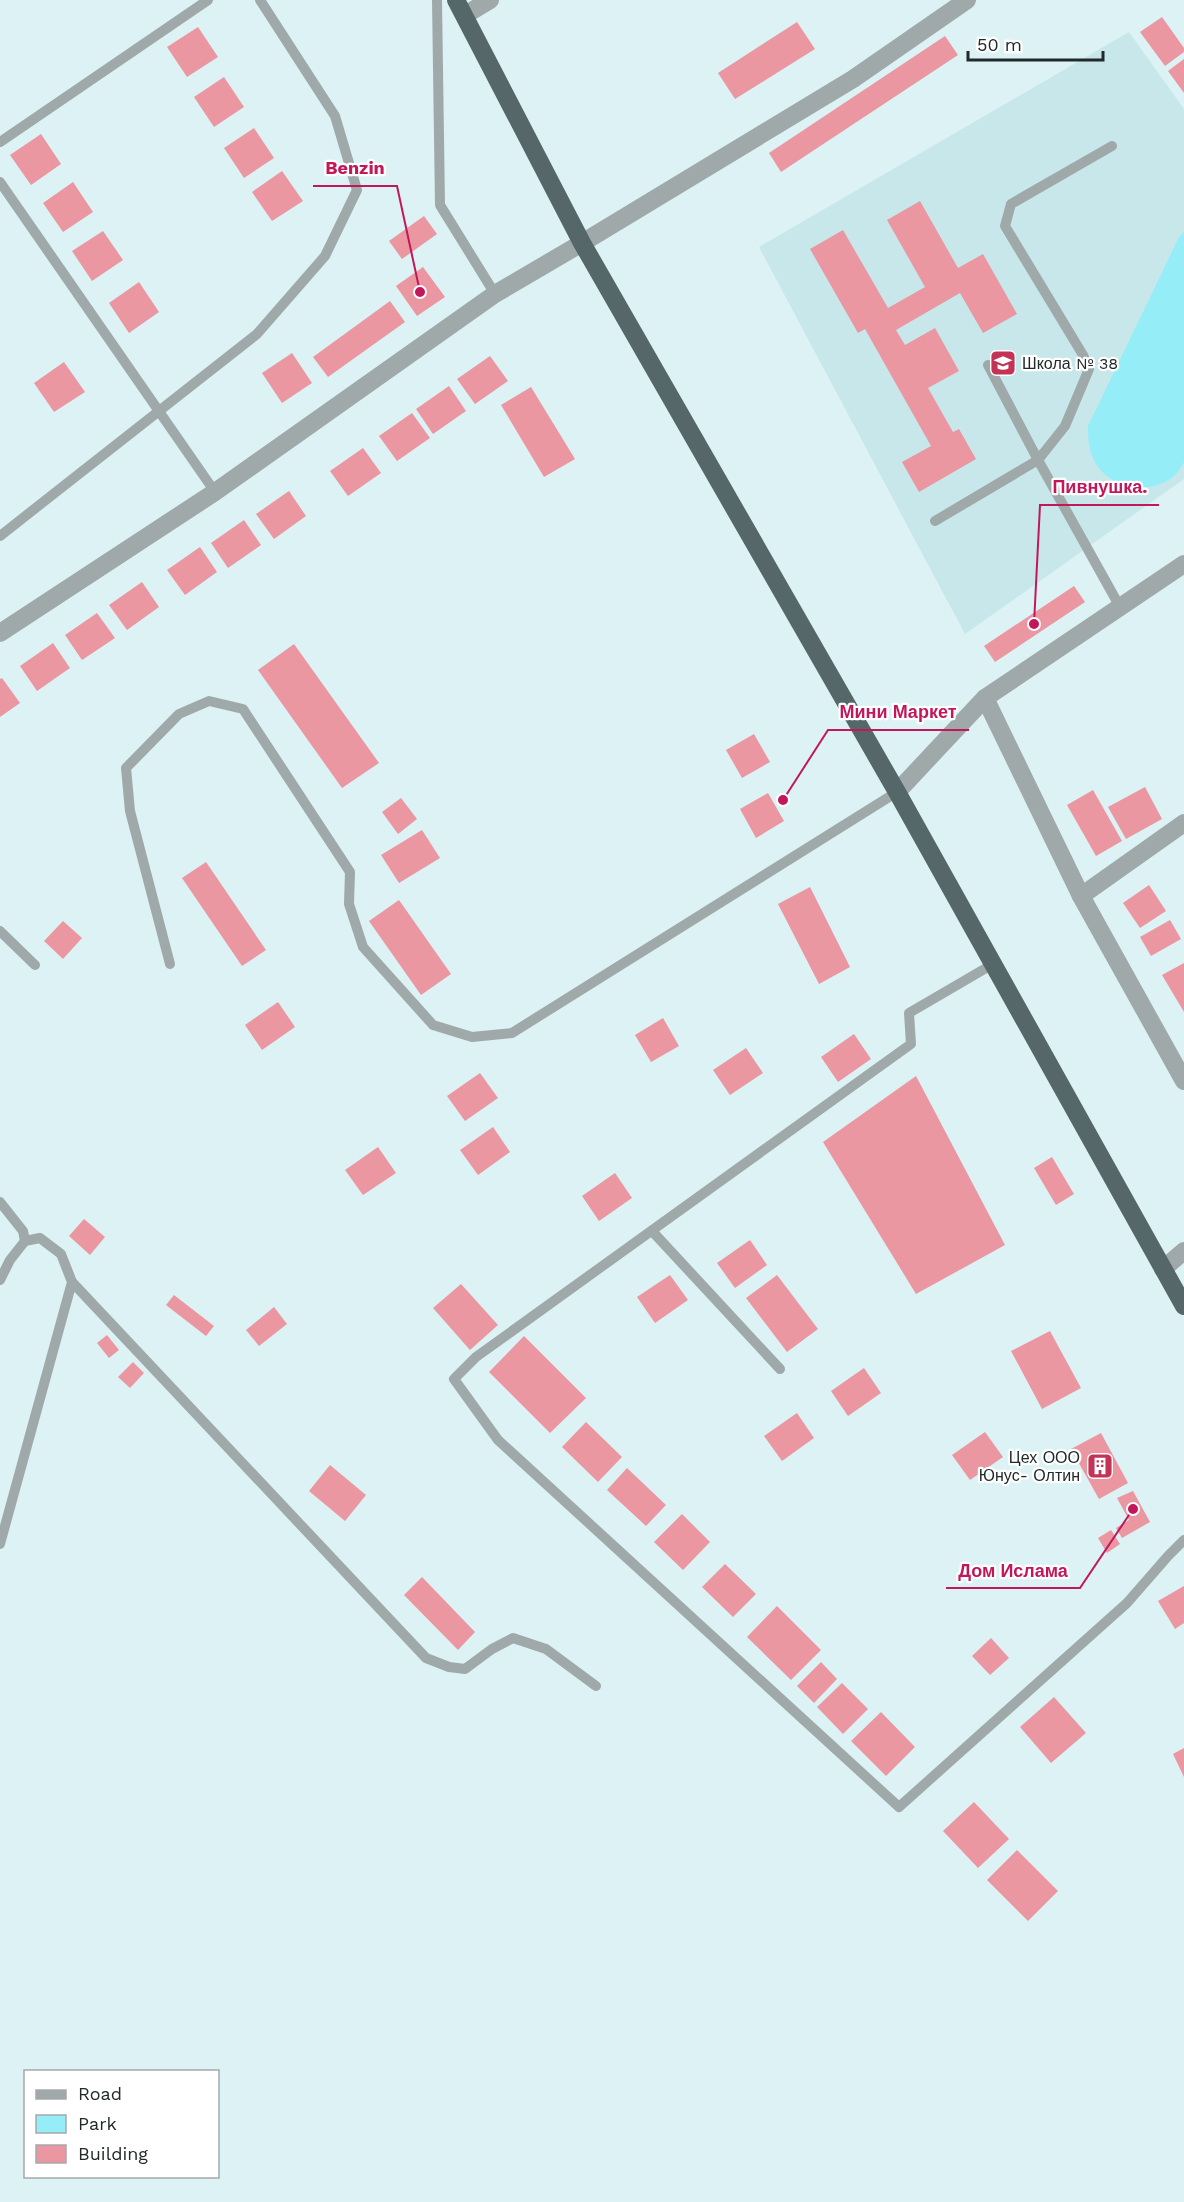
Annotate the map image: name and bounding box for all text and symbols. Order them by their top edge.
scale bar [968,24,1103,62]
text: 50 m [977,34,1022,55]
callout: Benzin [313,150,397,186]
text: Benzin [325,157,385,178]
school or university icon: Школа № 38 [988,348,1018,378]
place label: Школа № 38 [1022,354,1118,373]
callout: Пивнушка. [1040,469,1159,505]
text: Пивнушка. [1052,476,1148,497]
callout: Мини Маркет [828,694,969,730]
text: Мини Маркет [840,701,957,722]
place label: Цех ООО Юнус- Олтин [979,1448,1080,1485]
building icon: Цех ООО Юнус- Олтин [1085,1451,1115,1481]
callout: Дом Ислама [946,1552,1080,1588]
text: Дом Ислама [958,1560,1069,1581]
legend [24,2070,219,2178]
text: Road [78,2083,122,2104]
text: Park [78,2113,117,2134]
text: Building [78,2143,148,2164]

